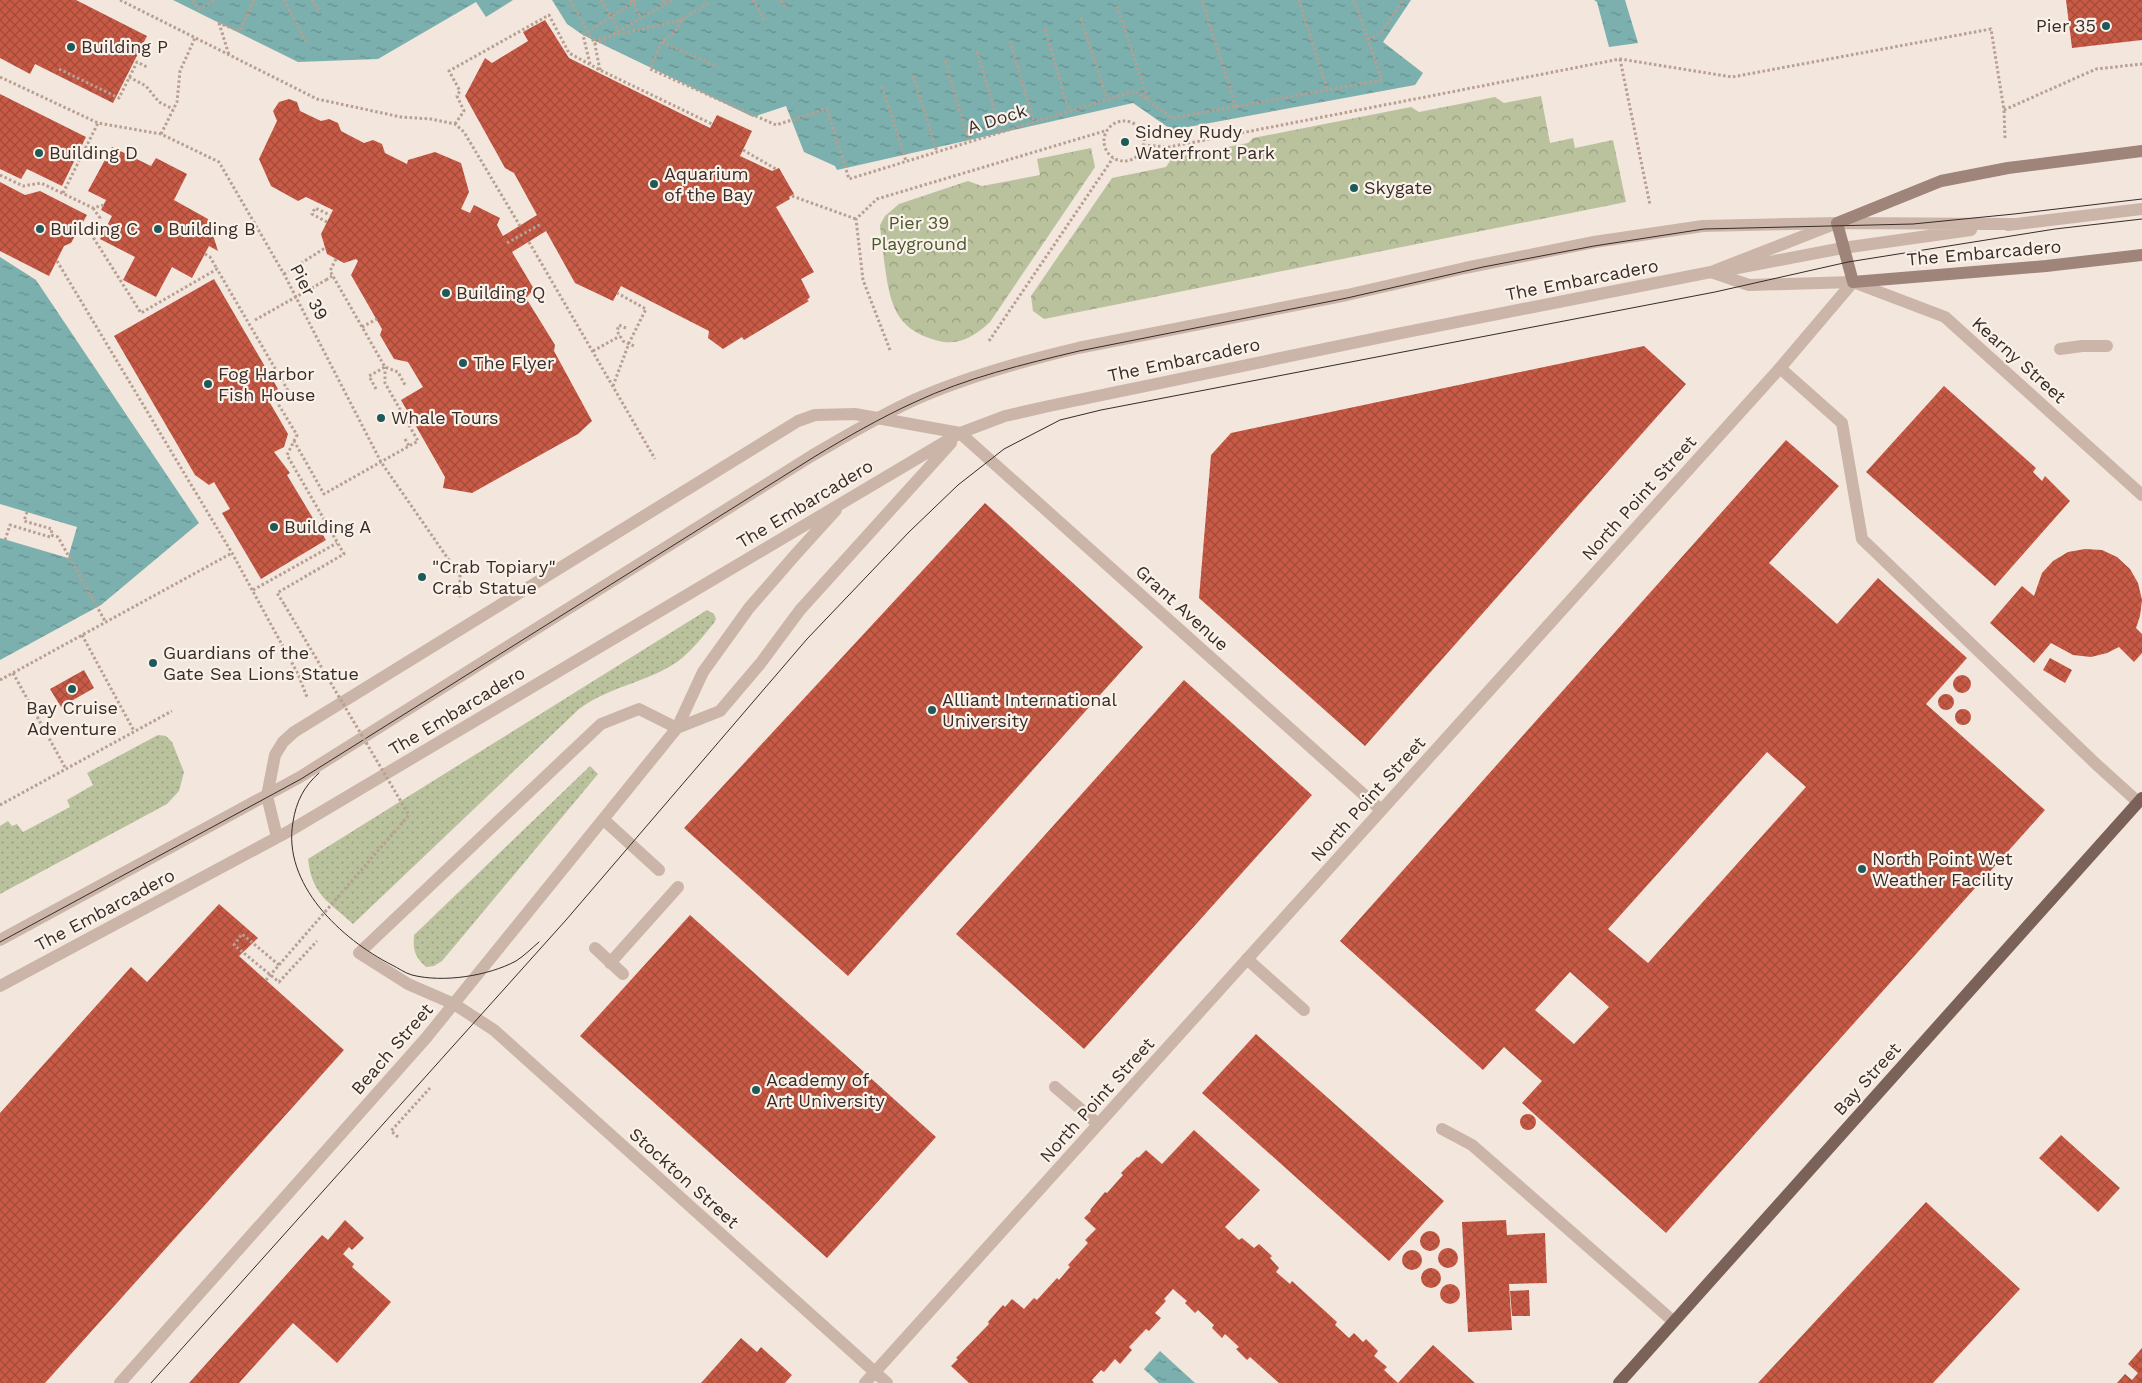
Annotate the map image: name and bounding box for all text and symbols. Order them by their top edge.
place label: Pier 35 [2036,15,2096,36]
marker: Pier 35 [2100,20,2112,32]
place label: Building P [81,36,168,57]
marker: Building P [65,41,77,53]
street label: A Dock [964,100,1029,138]
place label: Sidney Rudy Waterfront Park [1135,121,1275,163]
marker: Sidney Rudy Waterfront Park [1119,136,1131,148]
place label: Building D [49,142,138,163]
marker: Building D [33,147,45,159]
place label: Aquarium of the Bay [664,163,753,205]
place label: Skygate [1364,177,1432,198]
marker: Aquarium of the Bay [648,178,660,190]
marker: Skygate [1348,182,1360,194]
park label: Pier 39 Playground [871,212,967,254]
place label: Building C [50,218,138,239]
place label: Building B [168,218,256,239]
marker: Building C [34,223,46,235]
marker: Building B [152,223,164,235]
street label: The Embarcadero [1906,235,2062,270]
street label: The Embarcadero [1504,254,1660,305]
street label: Pier 39 [286,260,333,324]
place label: Building Q [456,282,546,303]
marker: Building Q [440,287,452,299]
street label: Kearny Street [1968,312,2071,408]
street label: The Embarcadero [1106,333,1262,386]
place label: The Flyer [473,352,554,373]
marker: The Flyer [457,357,469,369]
place label: Fog Harbor Fish House [218,363,315,405]
marker: Fog Harbor Fish House [202,378,214,390]
place label: Whale Tours [391,407,498,428]
marker: Whale Tours [375,412,387,424]
street label: North Point Street [1577,431,1701,564]
street label: The Embarcadero [733,455,877,553]
place label: Building A [284,516,371,537]
marker: Building A [268,521,280,533]
place label: "Crab Topiary" Crab Statue [432,556,556,598]
street label: Grant Avenue [1131,560,1233,655]
marker: "Crab Topiary" Crab Statue [416,571,428,583]
place label: Guardians of the Gate Sea Lions Statue [163,642,359,684]
marker: Guardians of the Gate Sea Lions Statue [147,657,159,669]
street label: The Embarcadero [385,662,529,760]
marker: Bay Cruise Adventure [66,683,78,695]
place label: Alliant International University [942,689,1118,731]
place label: Bay Cruise Adventure [26,697,118,739]
marker: Alliant International University [926,704,938,716]
street label: North Point Street [1306,732,1430,865]
place label: North Point Wet Weather Facility [1872,848,2014,890]
marker: North Point Wet Weather Facility [1856,863,1868,875]
street label: The Embarcadero [31,864,178,955]
street label: Beach Street [346,998,437,1099]
street label: North Point Street [1035,1033,1159,1166]
street label: Bay Street [1829,1038,1905,1119]
place label: Academy of Art University [766,1069,885,1111]
marker: Academy of Art University [750,1084,762,1096]
street label: Stockton Street [625,1123,744,1233]

